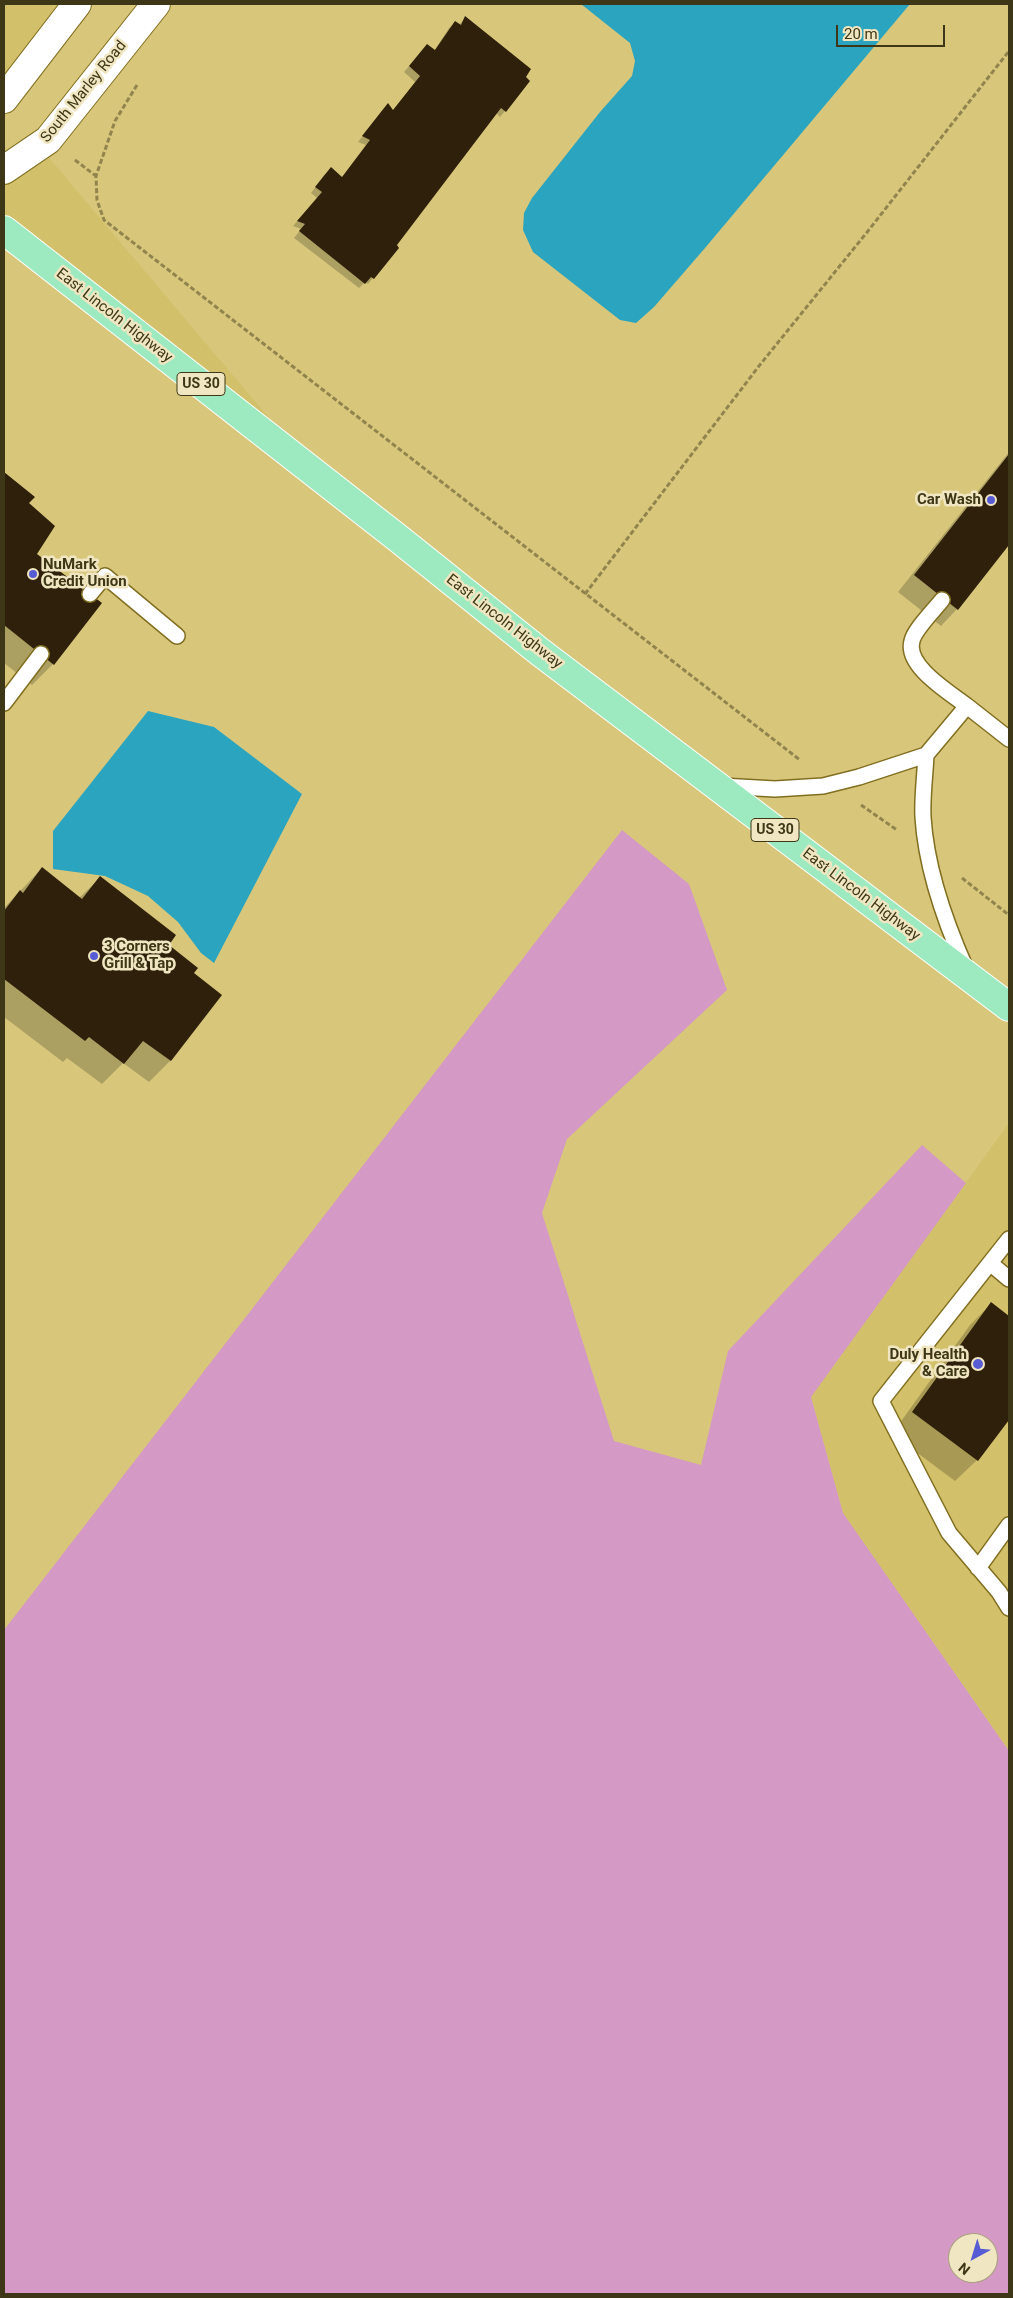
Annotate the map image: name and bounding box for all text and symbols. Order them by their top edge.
scale bar [838,15,947,47]
text: 20 m [844,25,878,43]
street label: South Marley Road [37,37,131,147]
street label: East Lincoln Highway [52,265,176,367]
road number: US 30 [177,372,225,396]
place label: Car Wash [917,491,981,509]
marker: Car Wash [985,494,997,506]
place label: NuMark Credit Union [43,556,127,591]
marker: NuMark Credit Union [27,568,39,580]
street label: East Lincoln Highway [442,571,566,673]
road number: US 30 [751,818,799,842]
street label: East Lincoln Highway [799,845,923,945]
place label: 3 Corners Grill & Tap [104,938,174,973]
marker: 3 Corners Grill & Tap [88,950,100,962]
place label: Duly Health & Care [889,1346,967,1381]
marker: Duly Health & Care [971,1357,985,1371]
north arrow [948,2233,998,2283]
text: N [955,2260,973,2278]

